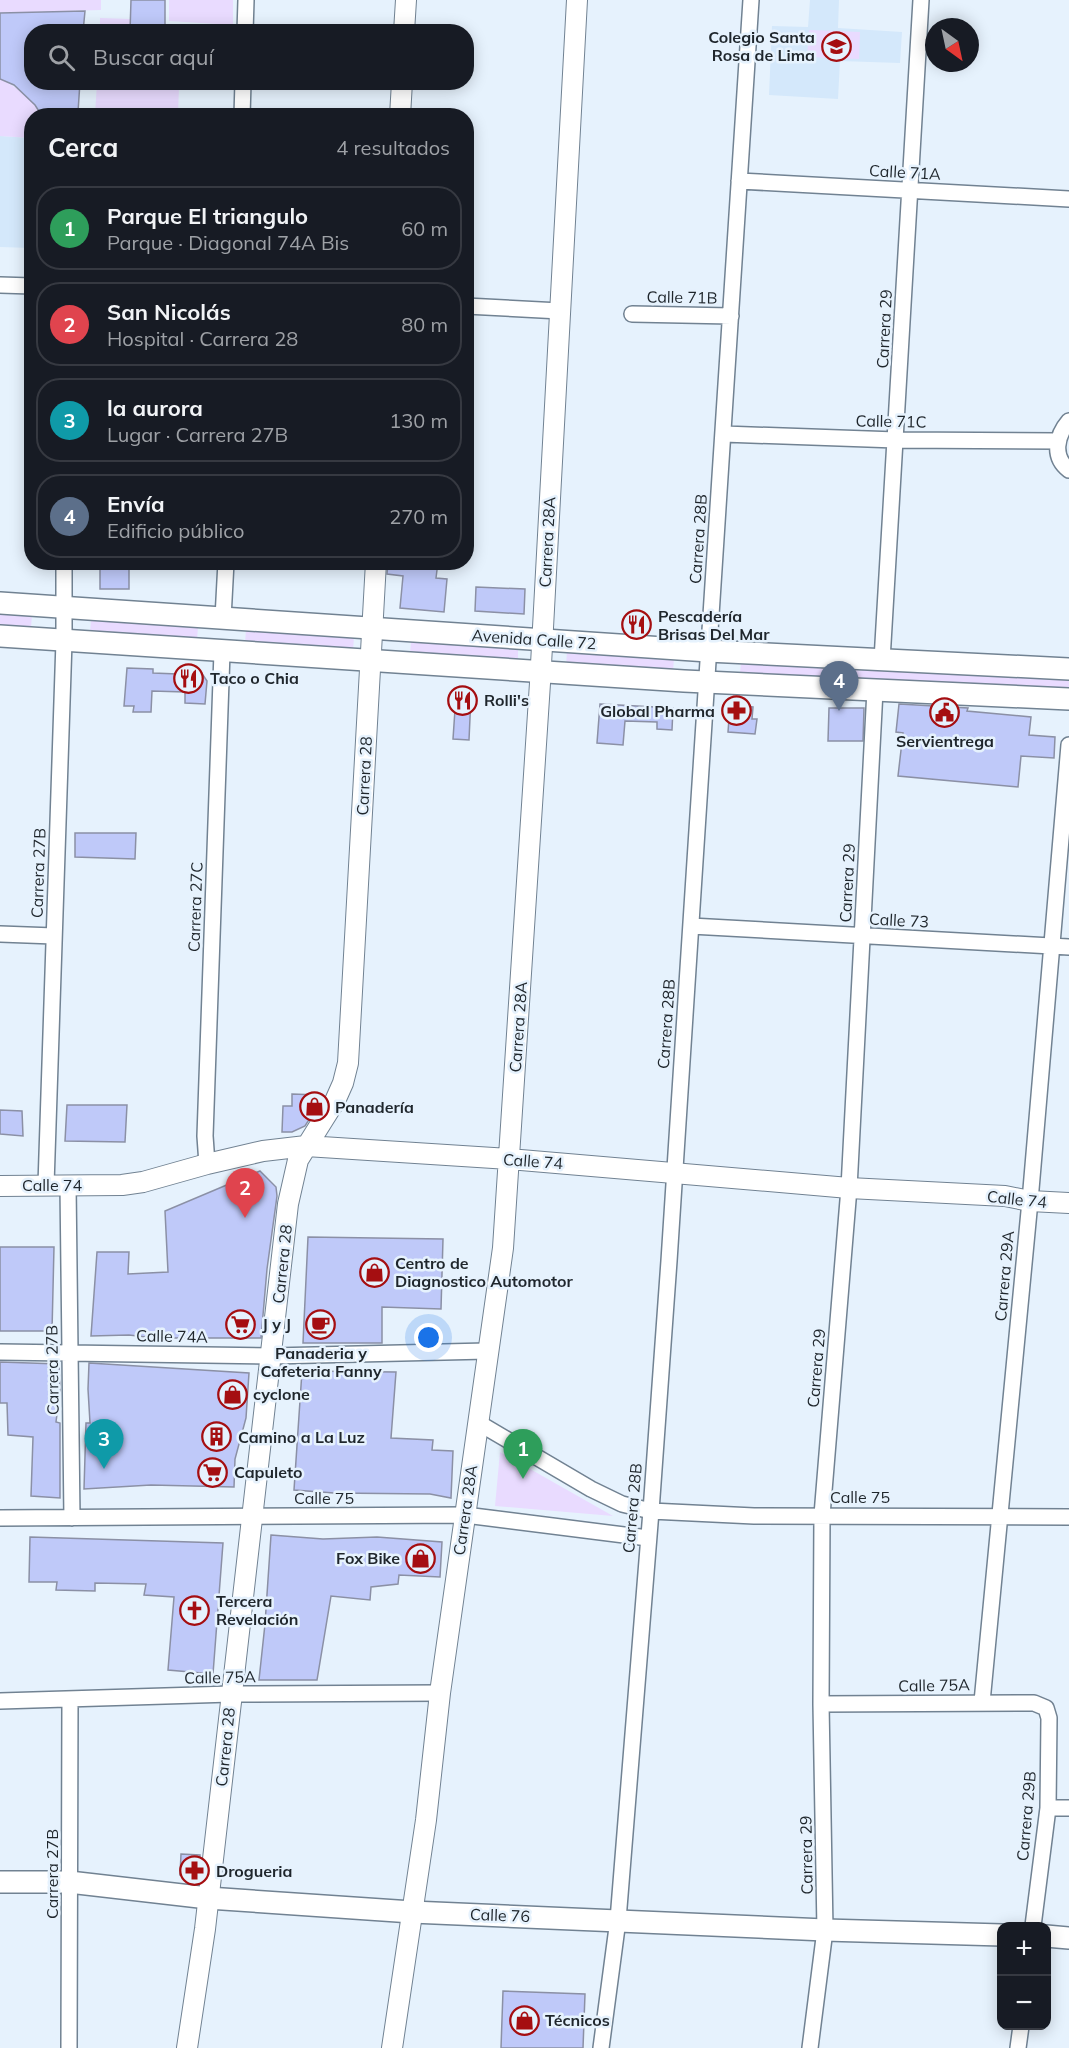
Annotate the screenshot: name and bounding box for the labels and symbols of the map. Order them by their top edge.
north arrow [925,18,979,72]
place label: Colegio Santa Rosa de Lima [708,27,815,65]
school or university icon: Colegio Santa Rosa de Lima [820,30,852,62]
street label: Calle 71A [869,160,942,184]
street label: Calle 71B [646,286,718,308]
street label: Carrera 29 [872,289,896,369]
street label: Calle 71C [855,410,927,432]
street label: Carrera 28B [685,493,711,585]
street label: Carrera 28A [535,496,559,588]
place label: Pescadería Brisas Del Mar [658,606,770,644]
restaurant icon: Pescadería Brisas Del Mar [621,609,653,641]
street label: Avenida Calle 72 [471,625,597,653]
restaurant icon: Taco o Chia [173,662,205,694]
pin: 4 [820,662,858,711]
place label: Taco o Chia [210,668,299,688]
restaurant icon: Rolli's [447,684,479,716]
place label: Rolli's [484,690,529,710]
pharmacy icon: Global Pharma [720,695,752,727]
public building icon: Servientrega [929,697,961,729]
place label: Global Pharma [600,701,715,721]
place label: Servientrega [896,731,994,751]
street label: Carrera 28 [352,736,376,816]
street label: Carrera 27B [26,828,50,918]
street label: Carrera 29 [835,843,859,923]
street label: Carrera 27C [183,862,207,952]
street label: Calle 73 [869,908,929,932]
street label: Carrera 28B [653,978,679,1070]
street label: Carrera 28A [505,981,531,1073]
shop icon: Panadería [298,1091,330,1123]
place label: Panadería [335,1097,414,1117]
street label: Calle 74 [502,1149,564,1173]
pin: 2 [226,1168,264,1218]
street label: Calle 74 [22,1175,82,1195]
street label: Calle 74 [986,1186,1048,1212]
street label: Carrera 28 [268,1224,296,1304]
street label: Carrera 29A [990,1230,1018,1322]
place label: Centro de Diagnostico Automotor [395,1253,574,1291]
shop icon: Centro de Diagnostico Automotor [358,1256,390,1288]
supermarket icon: J y J [225,1308,257,1340]
cafe icon: Panaderia y Cafeteria Fanny [305,1309,337,1341]
place label: J y J [262,1314,291,1334]
your location [414,1323,443,1352]
street label: Carrera 27B [41,1325,63,1415]
street label: Calle 74A [136,1325,208,1347]
street label: Carrera 29 [803,1328,829,1408]
place label: Panaderia y Cafeteria Fanny [260,1343,382,1381]
shop icon: cyclone [216,1378,248,1410]
place label: cyclone [253,1384,310,1404]
pin: 3 [84,1420,124,1469]
building icon: Camino a La Luz [201,1421,233,1453]
place label: Camino a La Luz [238,1427,365,1447]
pin: 1 [504,1430,542,1479]
supermarket icon: Capuleto [197,1456,229,1488]
place label: Capuleto [234,1462,302,1482]
street label: Carrera 28B [618,1462,646,1554]
street label: Carrera 28A [449,1463,481,1556]
street label: Calle 75 [830,1487,890,1507]
street label: Calle 75 [294,1488,354,1508]
shop icon: Fox Bike [405,1542,437,1574]
place label: Fox Bike [336,1548,400,1568]
place label: Tercera Revelación [216,1591,298,1629]
church icon: Tercera Revelación [179,1594,211,1626]
street label: Calle 75A [184,1666,256,1688]
street label: Calle 75A [898,1674,970,1696]
street label: Carrera 28 [211,1707,239,1787]
street label: Carrera 29B [1012,1770,1040,1862]
street label: Carrera 29 [795,1815,817,1895]
street label: Carrera 27B [42,1829,62,1919]
pharmacy icon: Drogueria [179,1855,211,1887]
place label: Drogueria [216,1861,292,1881]
street label: Calle 76 [470,1904,530,1926]
shop icon: Técnicos [508,2004,540,2036]
place label: Técnicos [545,2010,610,2030]

